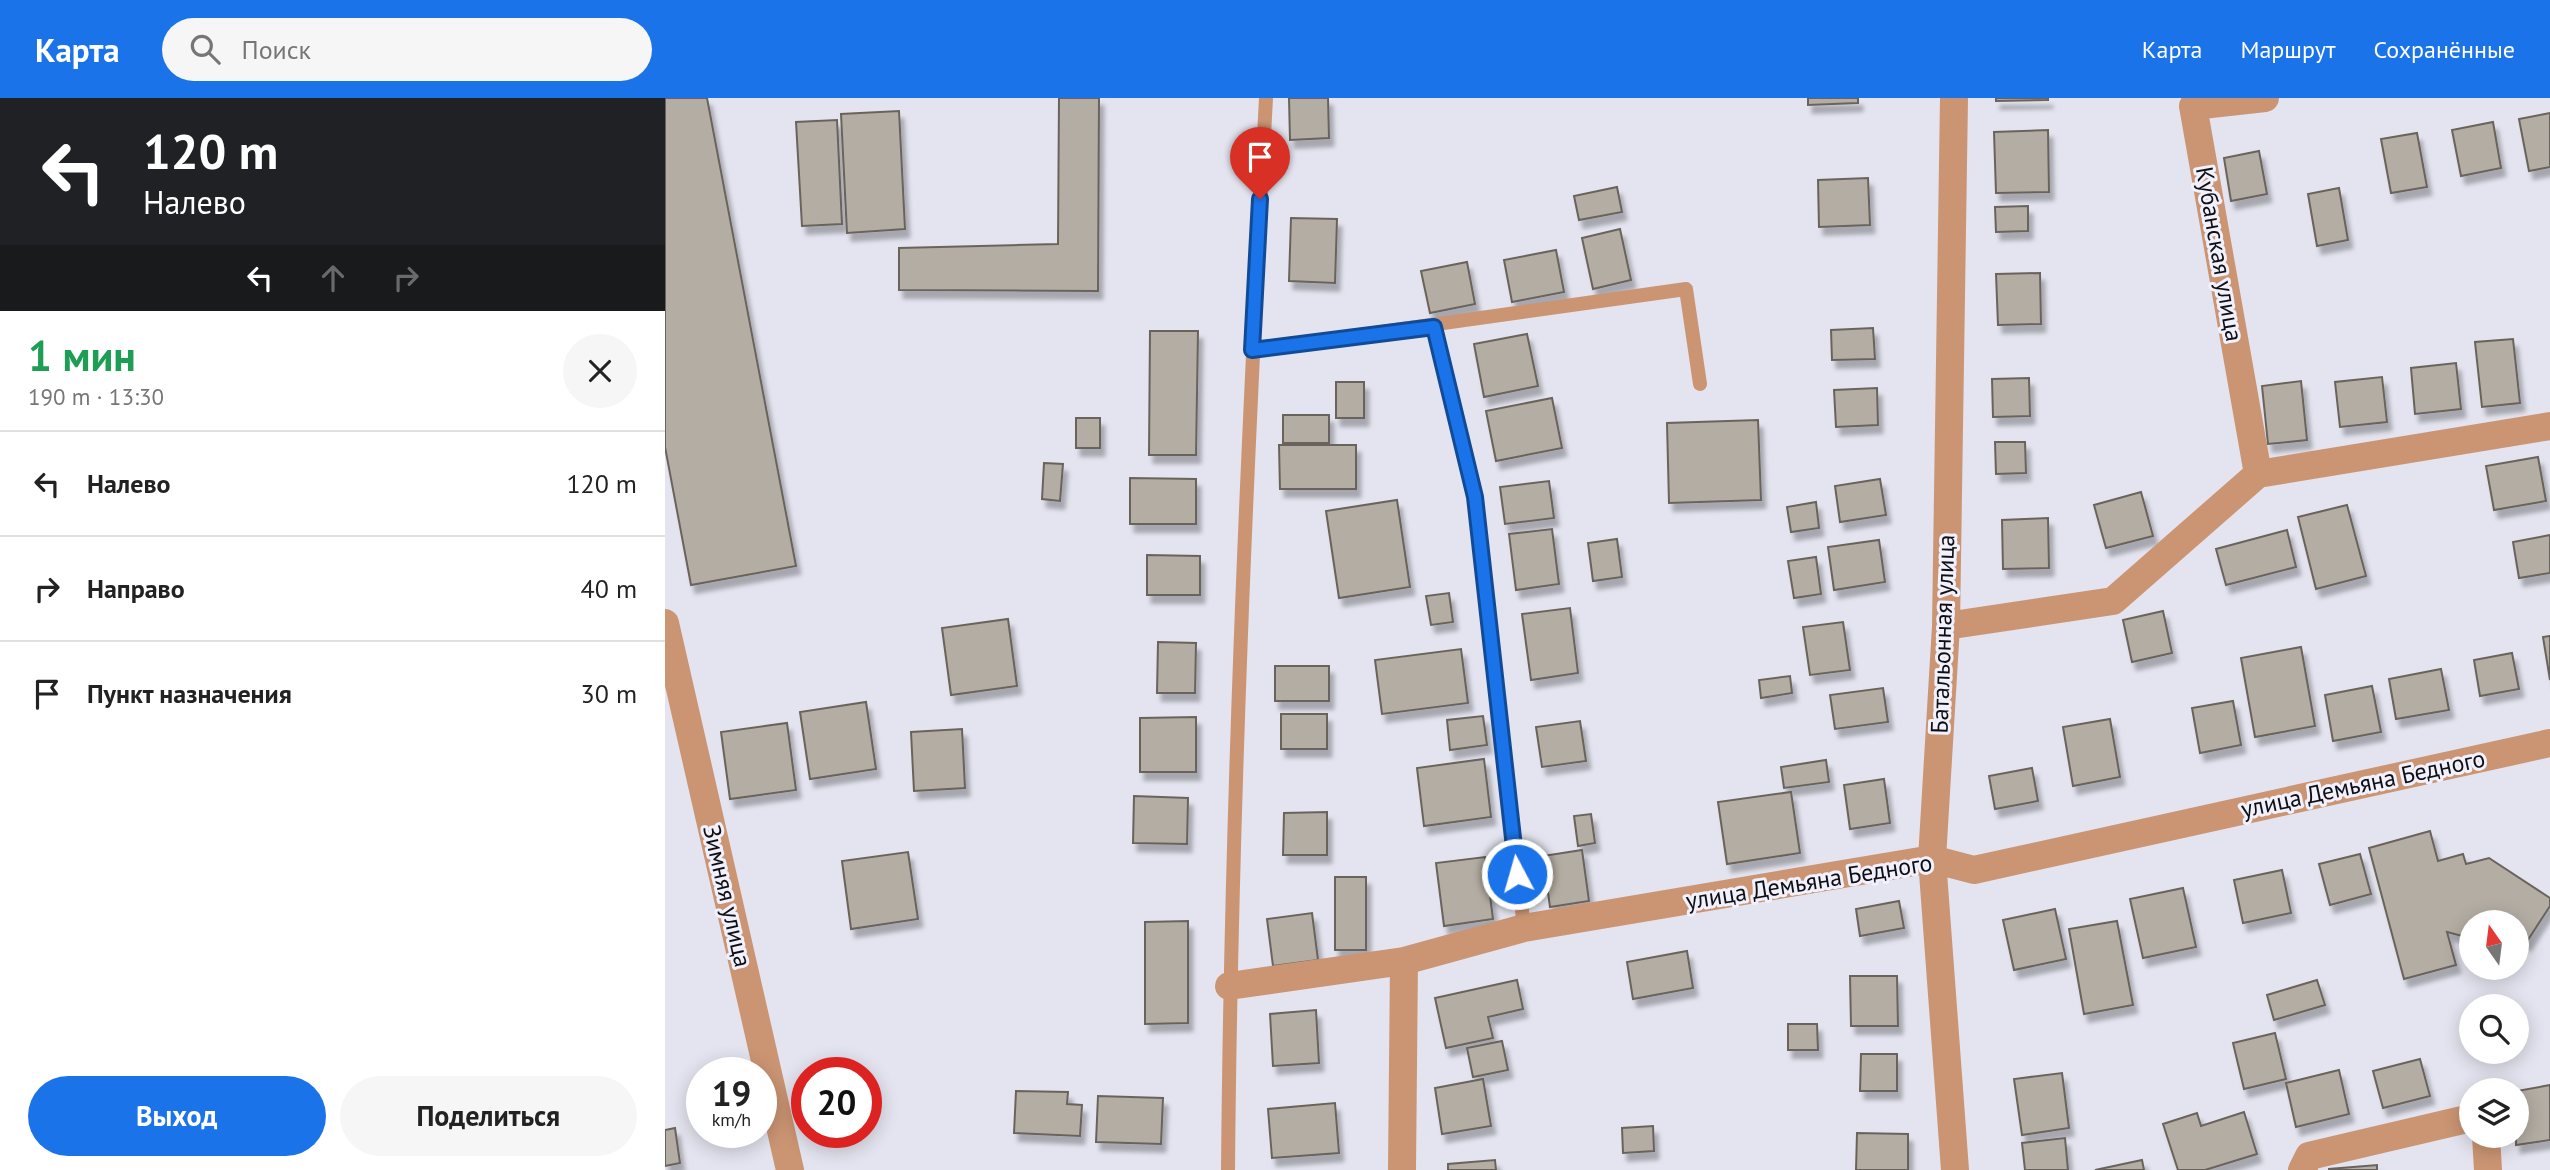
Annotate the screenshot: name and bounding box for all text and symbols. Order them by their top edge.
search box [162,18,652,81]
text: Карта [35,28,120,71]
icon: search [186,30,224,68]
text: Поиск [242,33,311,66]
text: Карта [2142,34,2202,65]
text: Маршрут [2240,34,2335,65]
text: Сохранённые [2373,34,2515,65]
text: 120 m [143,119,278,183]
icon: left [28,126,119,217]
pin [1230,127,1290,199]
icon: arrive [1241,138,1279,176]
street label: Кубанская улица [2189,164,2250,344]
text: Налево [143,181,246,223]
icon: left [241,259,279,297]
icon: ahead [314,259,352,297]
icon: right [387,259,425,297]
text: 1 мин [28,328,136,383]
button: close [563,334,637,408]
text: 190 m · 13:30 [28,382,164,411]
icon: left [28,465,66,503]
text: Налево [87,467,171,500]
text: 120 m [566,467,637,500]
street label: Батальонная улица [1924,534,1961,734]
icon: right [28,570,66,608]
text: Направо [87,572,185,605]
text: 40 m [581,572,637,605]
icon: arrive [28,675,66,713]
text: Пункт назначения [87,677,292,710]
text: 30 m [581,677,637,710]
street label: улица Демьяна Бедного [2238,742,2488,825]
street label: Зимняя улица [696,822,759,970]
position arrow [1480,837,1554,911]
street label: улица Демьяна Бедного [1684,847,1934,916]
north arrow [2459,910,2529,980]
map controls [2459,910,2529,1148]
button: search [2459,994,2529,1064]
speed limit sign: 20 [791,1057,882,1148]
text: 19 [712,1070,751,1116]
button: Выход [28,1076,326,1156]
button: Поделиться [340,1076,637,1156]
button: layers [2459,1078,2529,1148]
text: km/h [712,1108,751,1131]

